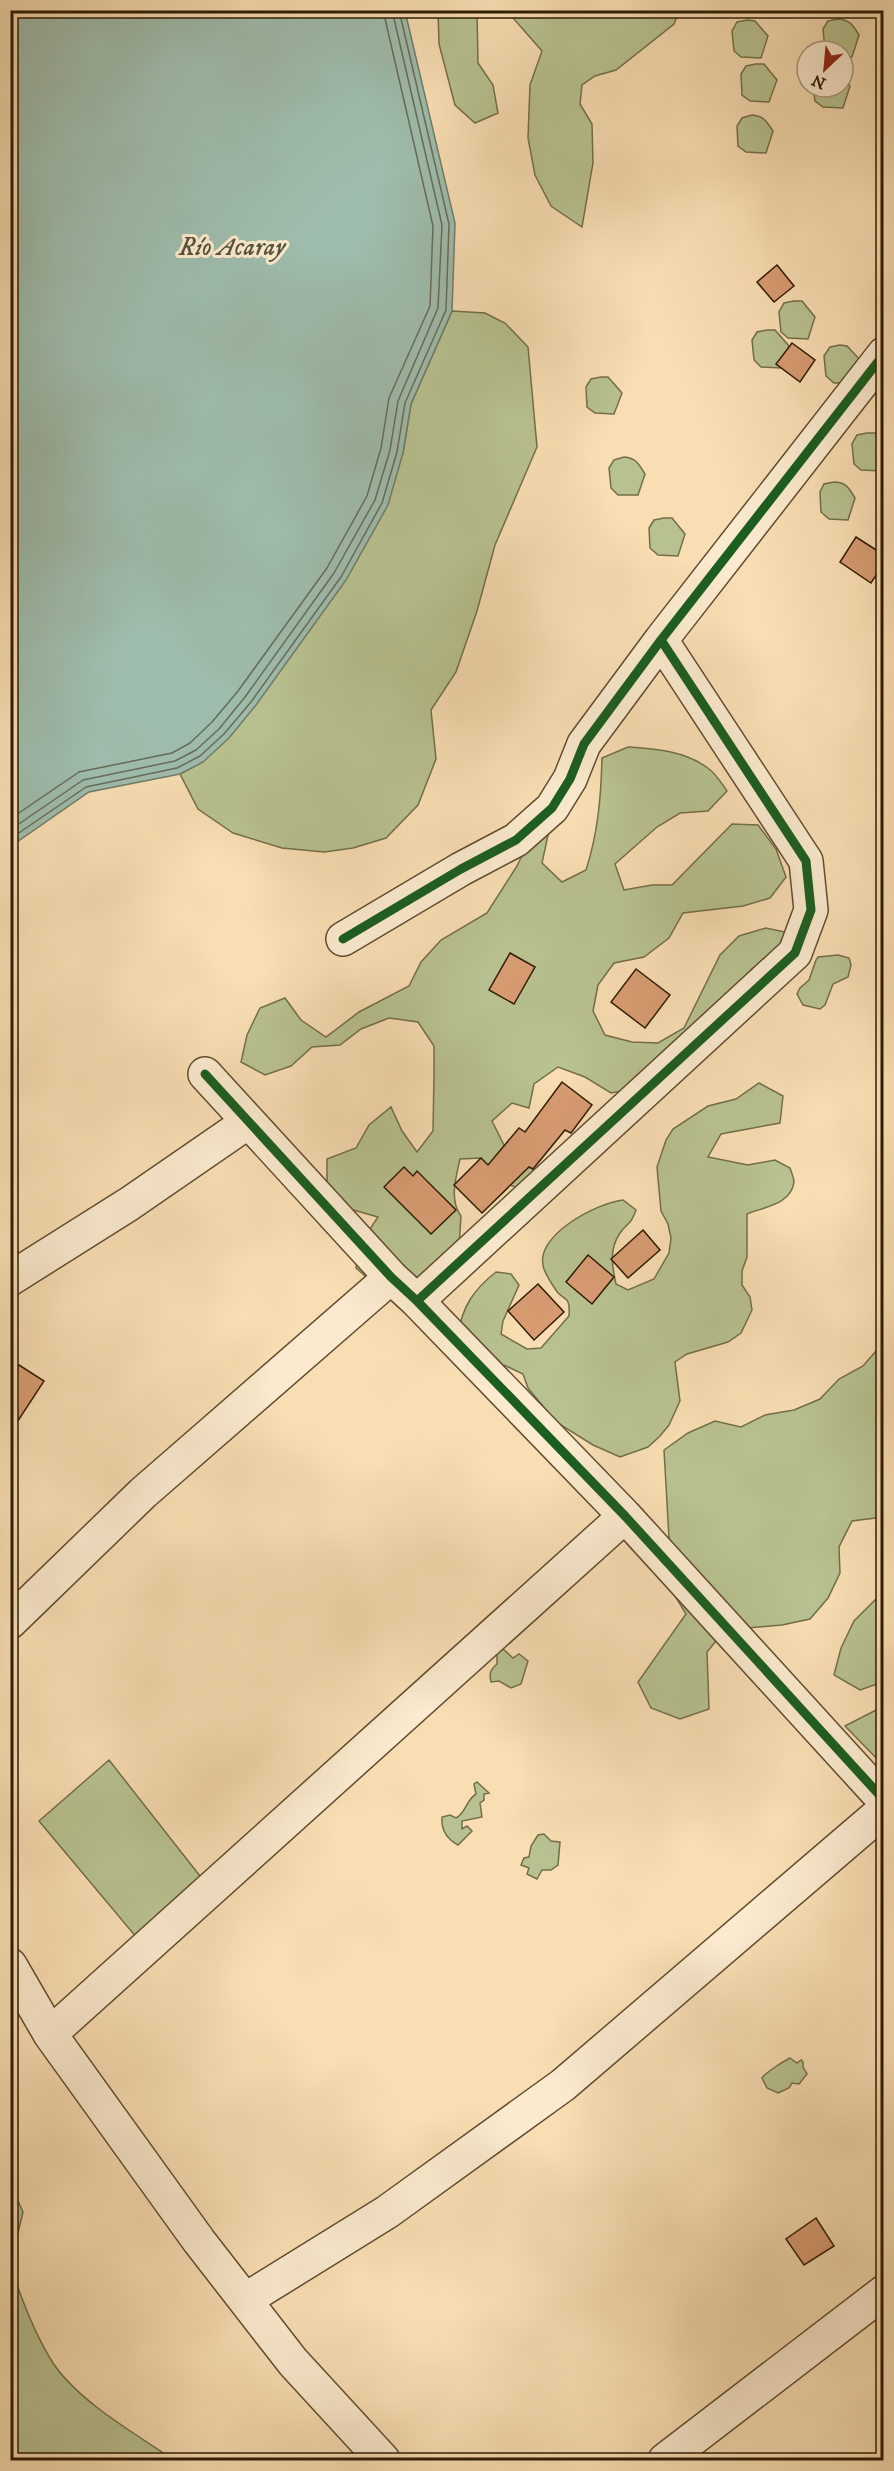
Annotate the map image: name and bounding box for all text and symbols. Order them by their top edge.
north arrow [795,39,855,99]
text: N [809,70,829,93]
water label: Río Acaray [178,231,287,264]

